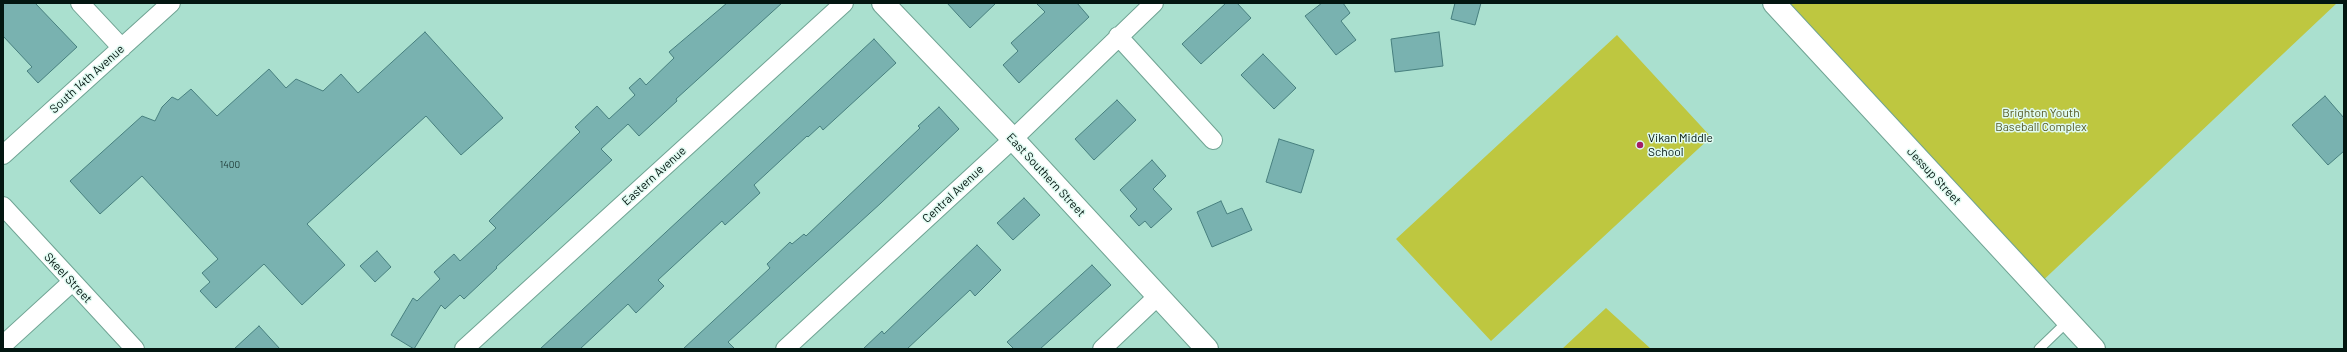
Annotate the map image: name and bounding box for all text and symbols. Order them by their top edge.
street label: South 14th Avenue [47,42,127,116]
park label: Brighton Youth Baseball Complex [1995,106,2087,134]
street label: East Southern Street [1004,130,1088,220]
place label: Vikan Middle School [1648,131,1713,159]
marker: Vikan Middle School [1635,140,1645,150]
street label: Eastern Avenue [619,144,689,208]
street label: Jessup Street [1904,144,1964,208]
house number: 1400 [220,159,240,171]
street label: Central Avenue [919,162,987,226]
street label: Skeel Street [41,250,95,306]

